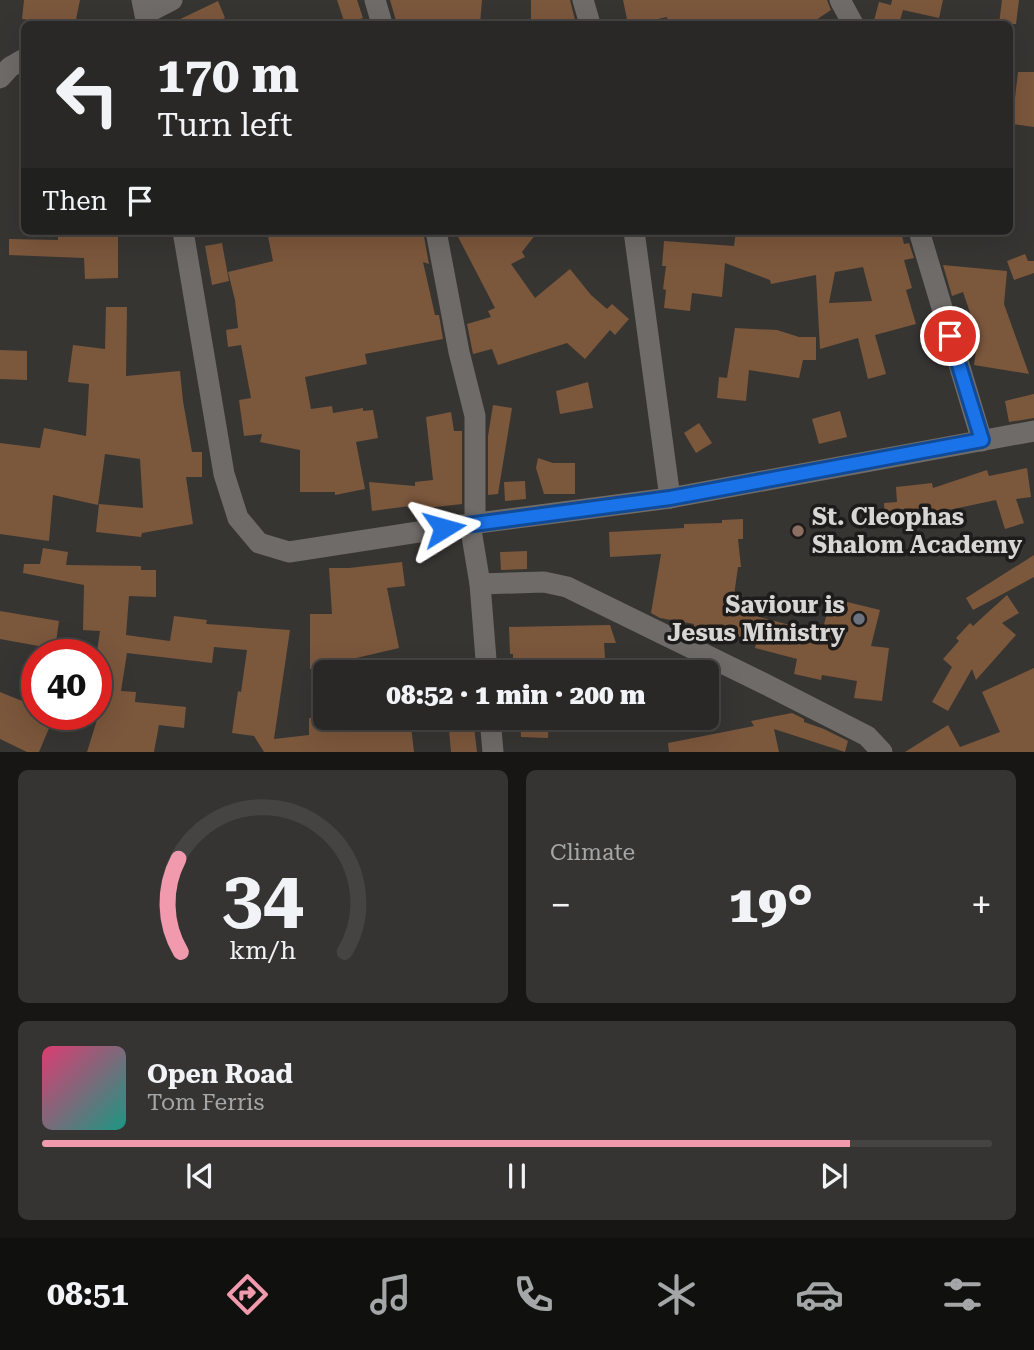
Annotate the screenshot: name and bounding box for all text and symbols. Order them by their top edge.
text: 170 m [157,47,299,104]
icon: left [42,49,133,140]
text: Turn left [157,106,292,144]
icon: arrive [121,182,159,220]
text: Then [42,186,107,216]
pin [920,306,980,366]
icon: arrive [931,317,969,355]
position arrow [407,491,481,565]
place label: St. Cleophas Shalom Academy [812,503,1023,559]
marker: St. Cleophas Shalom Academy [790,523,806,539]
place label: Saviour is Jesus Ministry [667,591,845,647]
marker: Saviour is Jesus Ministry [851,611,867,627]
speed limit sign: 40 [21,639,112,730]
text: 08:52 · 1 min · 200 m [386,680,646,710]
text: Climate [550,839,635,866]
text: 34 [222,856,304,941]
text: 19° [729,874,813,935]
text: − [550,883,571,927]
text: + [971,883,992,927]
text: km/h [230,936,296,965]
text: Open Road [147,1059,293,1089]
text: Tom Ferris [147,1089,264,1116]
icon: previous [181,1157,219,1195]
icon: pause [498,1157,536,1195]
icon: next [815,1157,853,1195]
icon: directions [223,1270,272,1319]
icon: music [366,1270,415,1319]
icon: phone [509,1270,558,1319]
icon: climate [652,1270,701,1319]
icon: car [795,1270,844,1319]
icon: filters [938,1270,987,1319]
text: 08:51 [47,1275,129,1313]

